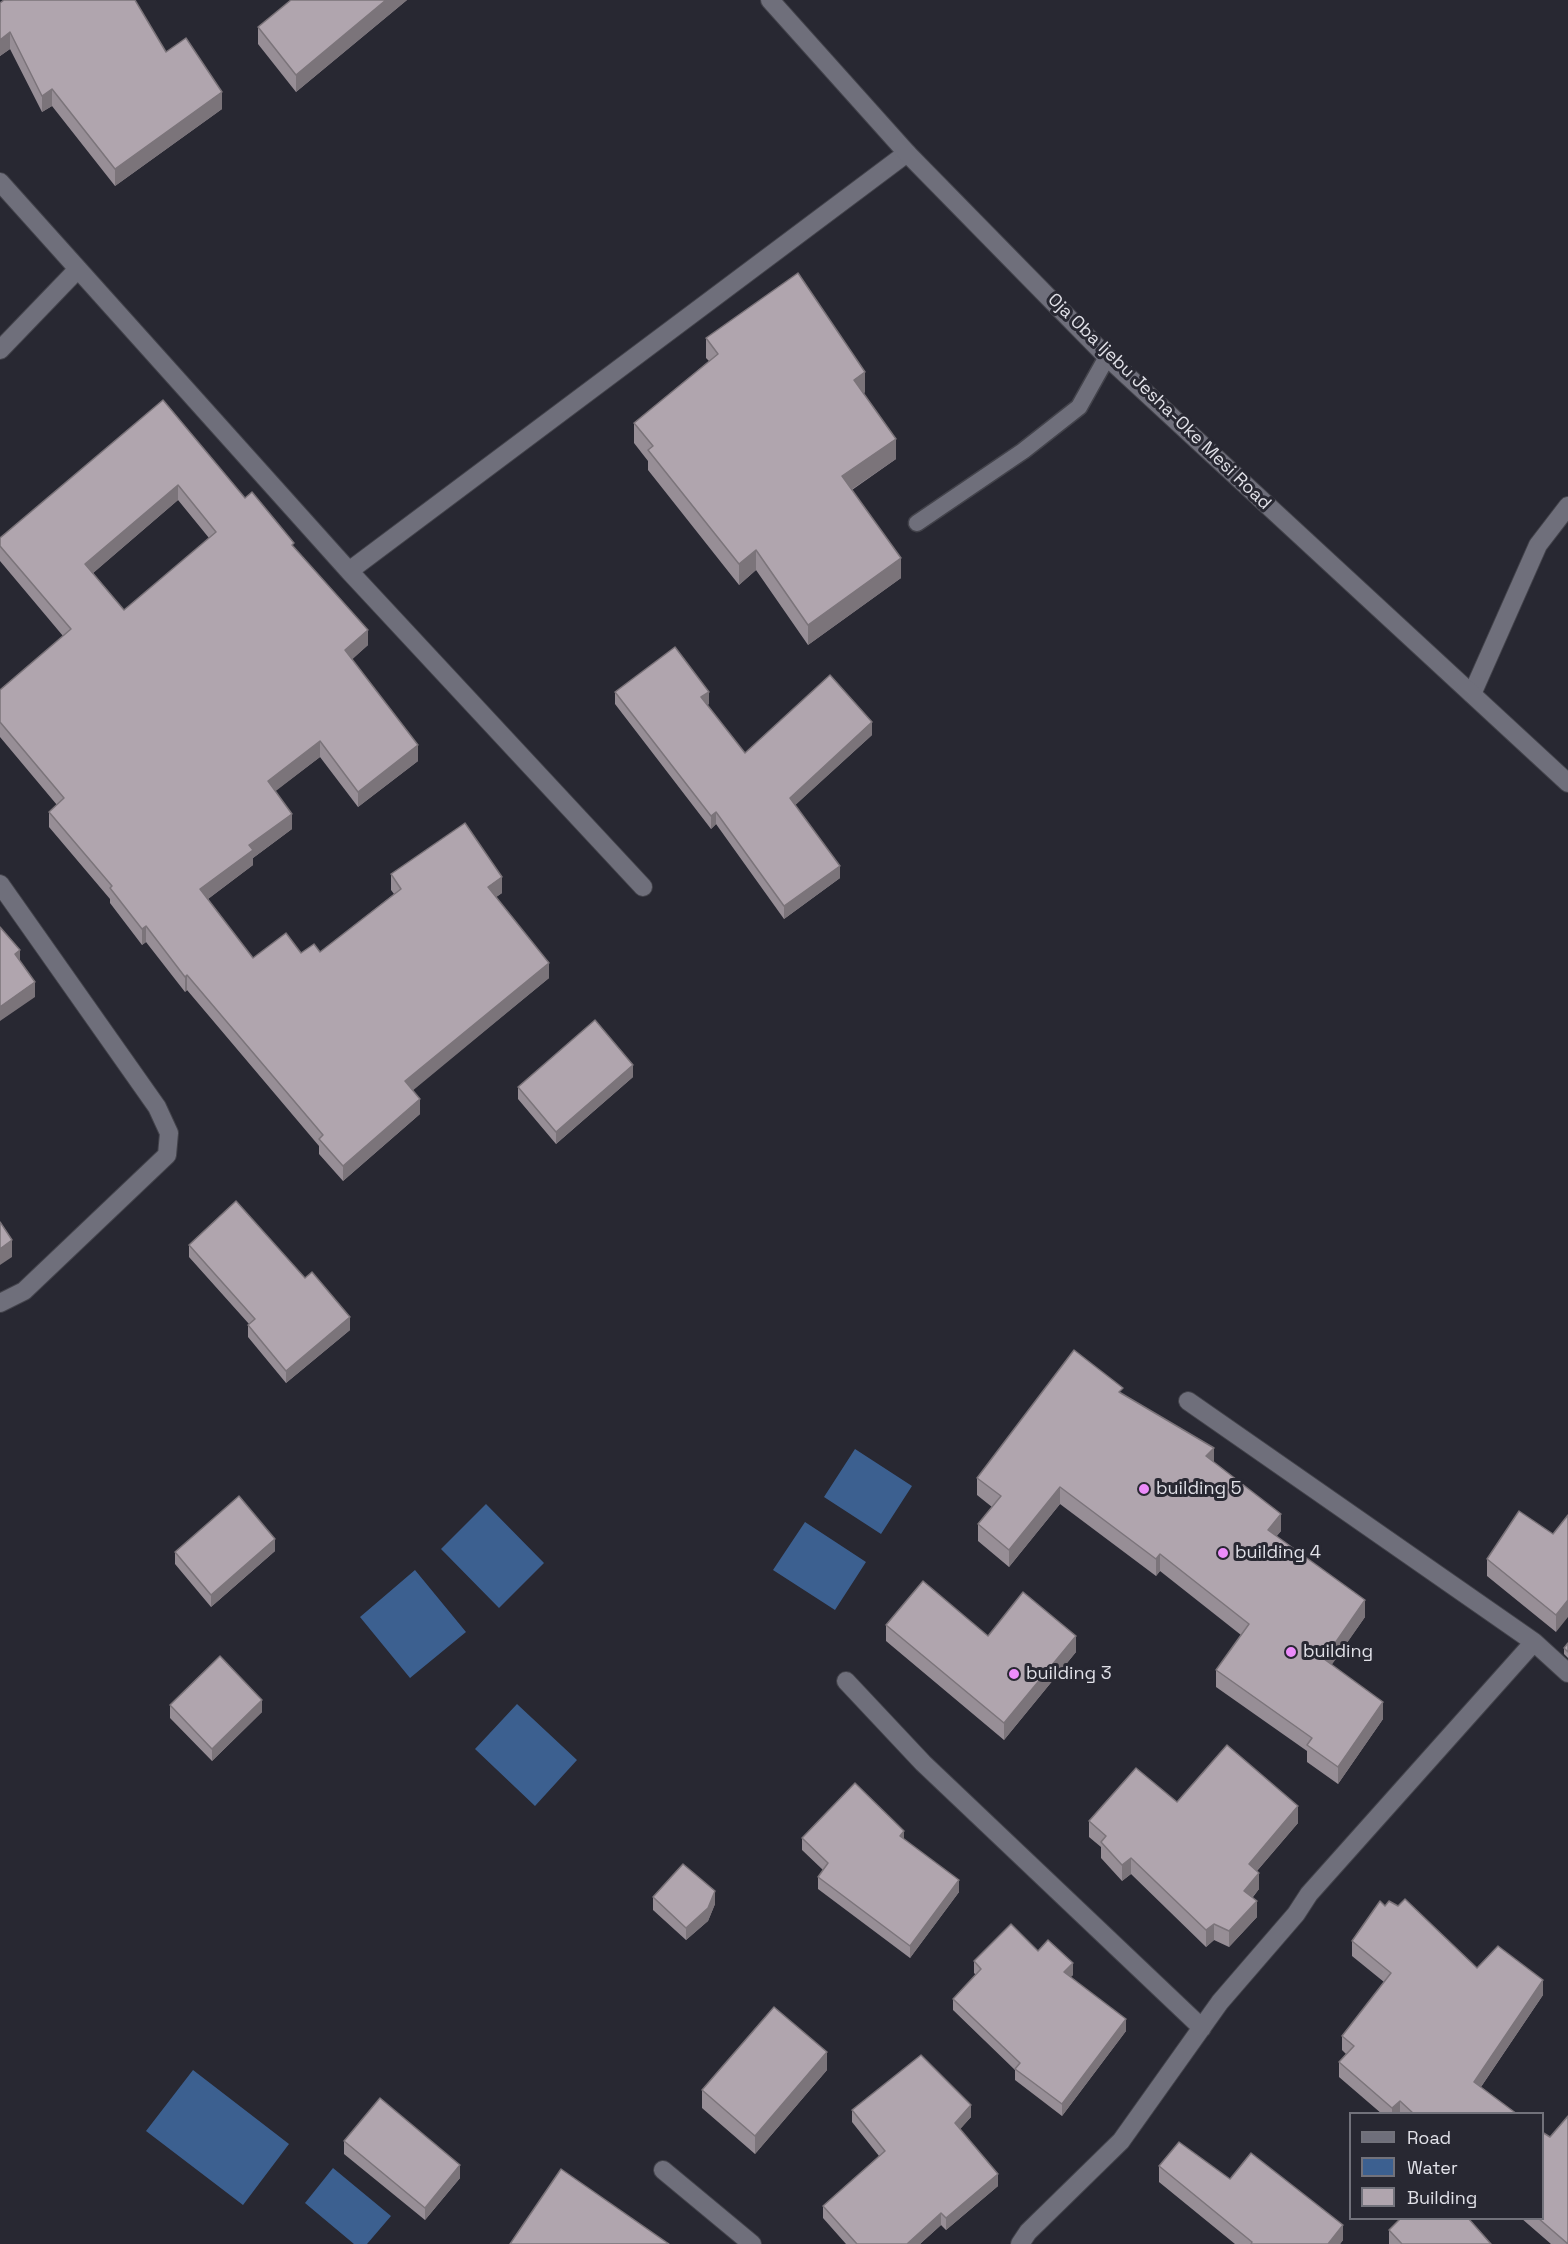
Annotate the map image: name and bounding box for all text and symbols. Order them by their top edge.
street label: Oja Oba Ijebu Jesha-Oke Mesi Road [1043,289,1275,515]
place label: building 5 [1156,1478,1241,1500]
marker: building 5 [1137,1482,1151,1496]
place label: building 4 [1235,1542,1321,1564]
marker: building 4 [1216,1546,1230,1560]
place label: building [1303,1641,1373,1663]
marker: building [1284,1645,1298,1659]
place label: building 3 [1026,1663,1112,1685]
marker: building 3 [1007,1667,1021,1681]
legend [1349,2112,1544,2220]
text: Road [1407,2126,1451,2149]
text: Water [1407,2156,1458,2179]
text: Building [1407,2186,1477,2209]

